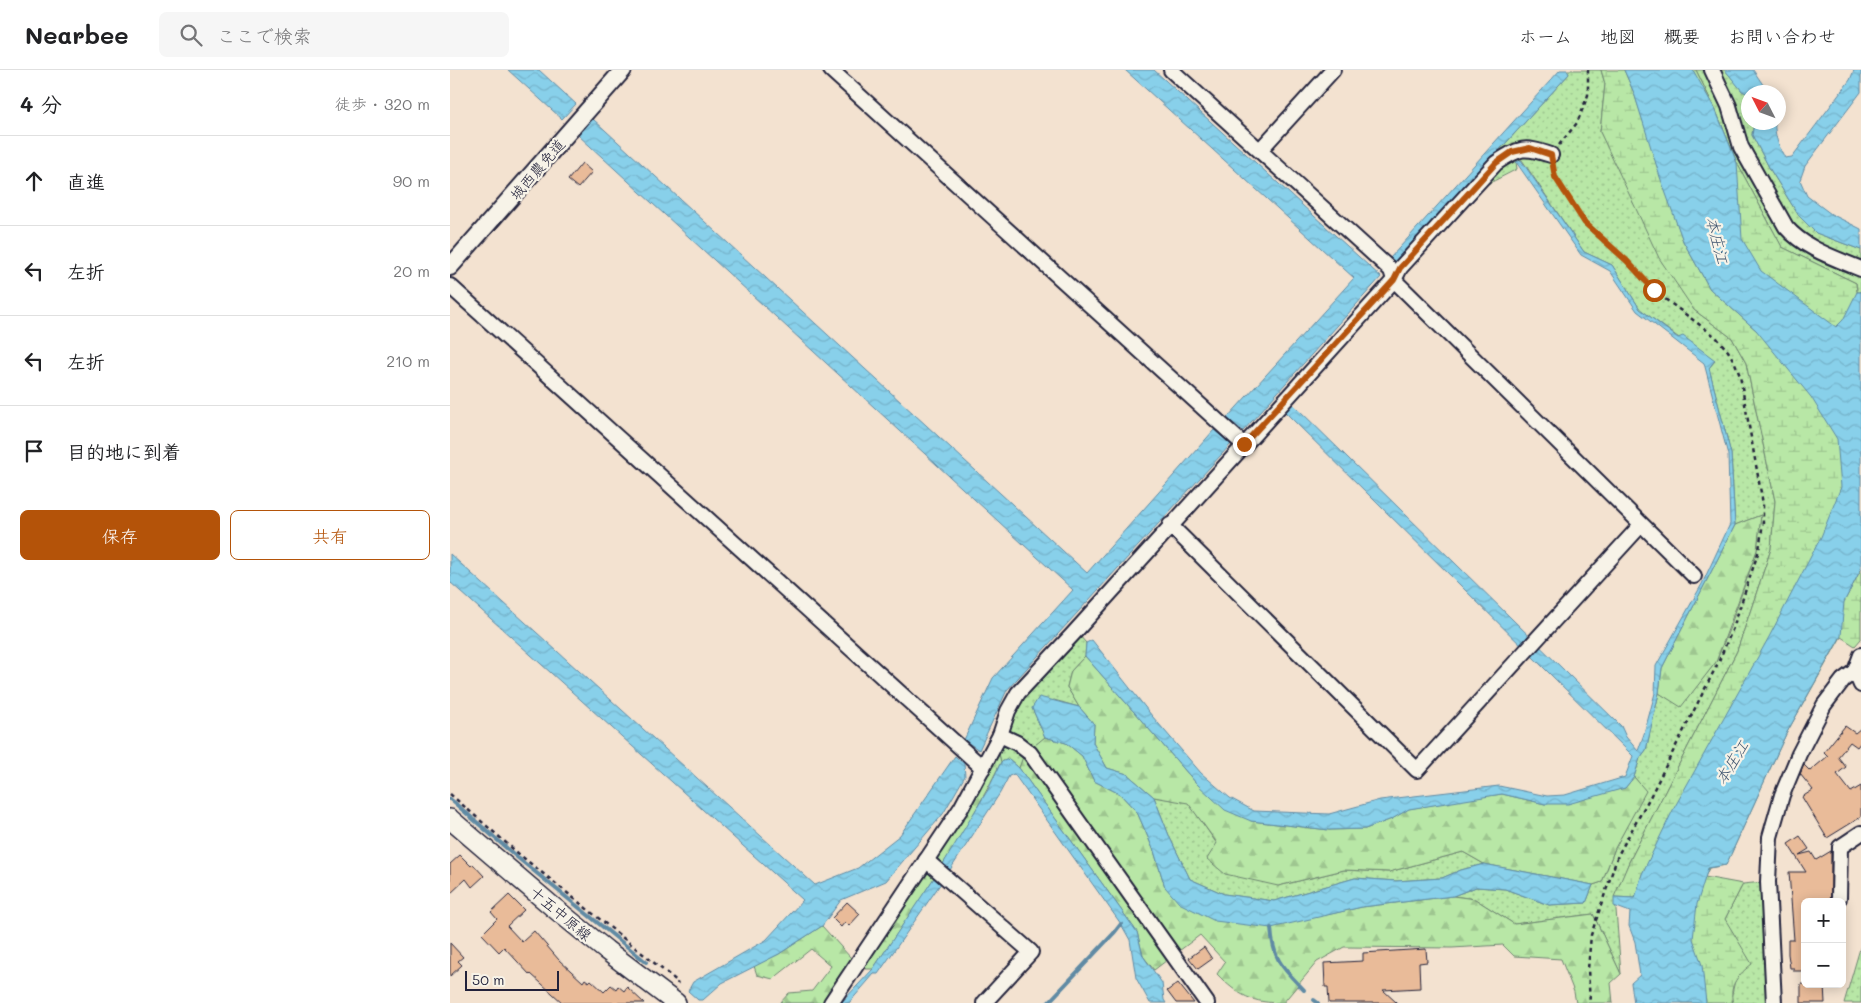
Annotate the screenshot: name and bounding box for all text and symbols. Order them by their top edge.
search box [159,12,509,57]
text: Nearbee [25,19,129,50]
icon: search [177,21,205,49]
text: ここで検索 [217,23,312,48]
text: ホーム [1519,24,1572,48]
text: 地図 [1600,24,1636,48]
text: 概要 [1664,24,1700,48]
text: お問い合わせ [1728,24,1836,48]
north arrow [1741,85,1786,130]
text: 4 分 [20,90,62,117]
text: 徒歩 · 320 m [335,93,430,114]
street label: 城西農免道 [505,134,569,204]
icon: ahead [20,167,48,195]
text: 直進 [67,169,105,194]
text: 90 m [393,170,430,191]
water label: 本庄江 [1702,214,1734,267]
icon: left [20,257,48,285]
text: 左折 [67,259,105,284]
text: 20 m [393,260,430,281]
route start [1643,279,1666,302]
icon: left [20,347,48,375]
text: 左折 [67,349,105,374]
text: 210 m [386,350,430,371]
route end [1233,433,1256,456]
icon: arrive [20,437,48,465]
text: 目的地に到着 [67,439,181,464]
button: 保存 [20,510,220,560]
button: 共有 [230,510,430,560]
water label: 本庄江 [1709,735,1753,788]
street label: 十五中原線 [526,881,596,945]
map controls [1801,898,1846,988]
button: + [1801,898,1846,943]
button: − [1801,943,1846,988]
scale bar [465,968,559,991]
text: 50 m [472,970,504,989]

